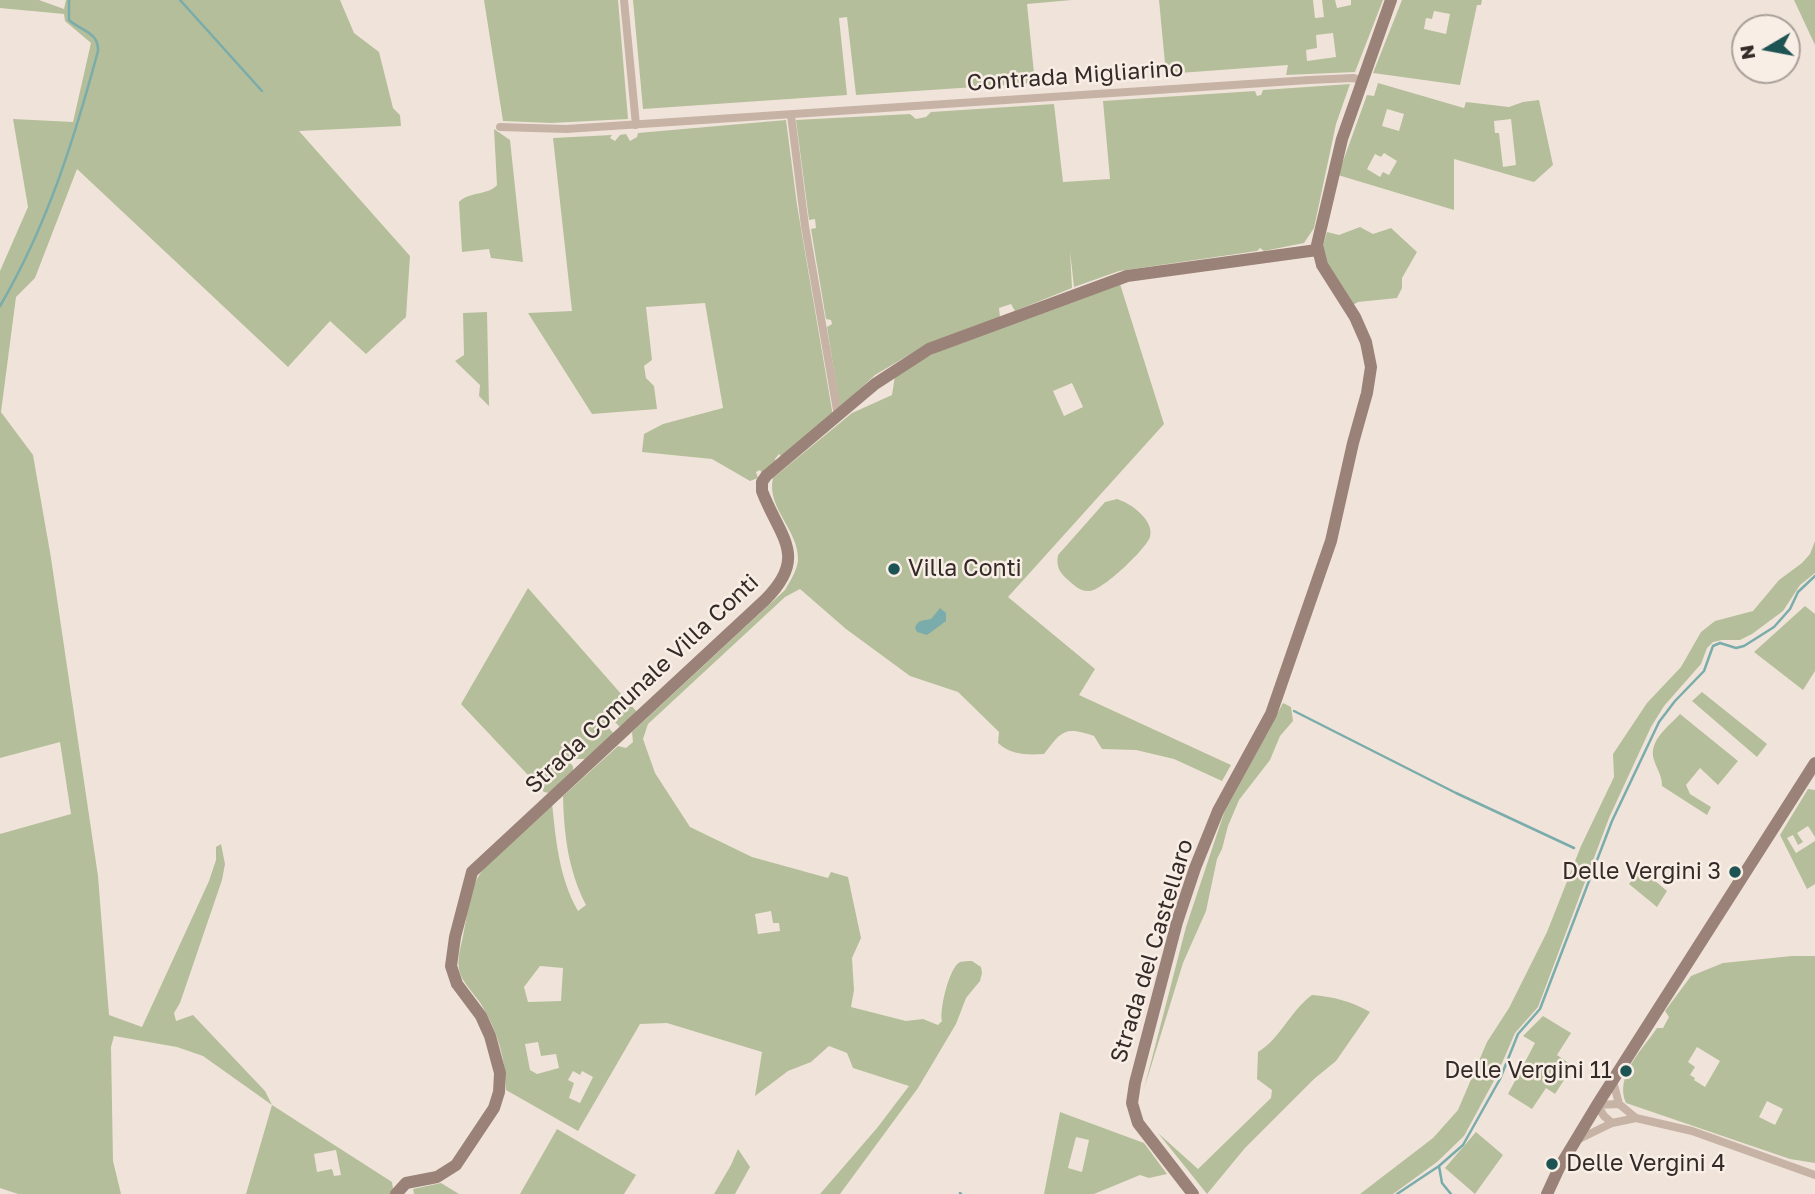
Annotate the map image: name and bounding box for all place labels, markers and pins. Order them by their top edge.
place label: Villa Conti [908,555,1022,583]
marker: Villa Conti [886,561,902,577]
place label: Delle Vergini 3 [1562,858,1721,886]
marker: Delle Vergini 3 [1727,864,1743,880]
place label: Delle Vergini 11 [1444,1057,1612,1085]
marker: Delle Vergini 11 [1618,1063,1634,1079]
place label: Delle Vergini 4 [1566,1150,1726,1178]
marker: Delle Vergini 4 [1544,1156,1560,1172]

